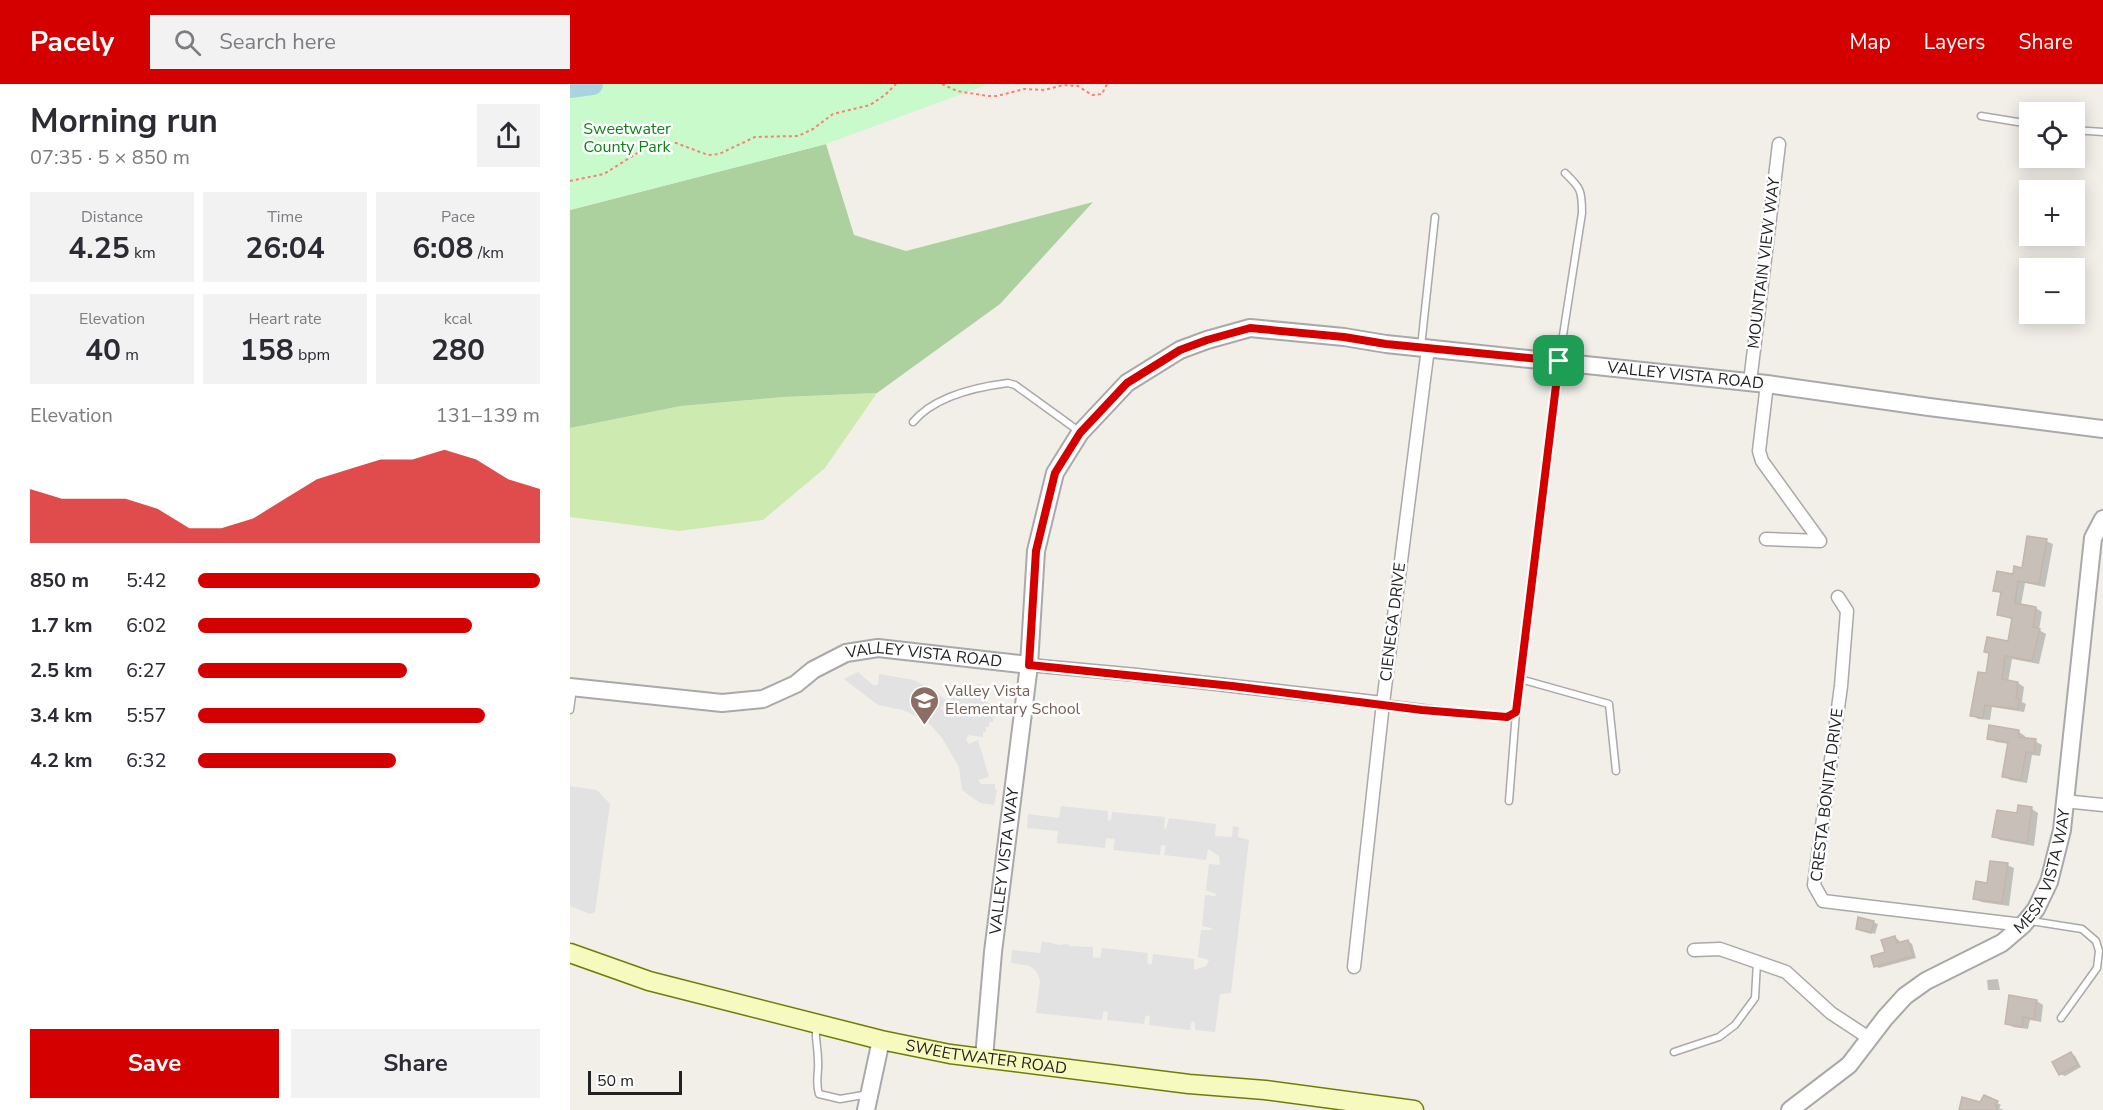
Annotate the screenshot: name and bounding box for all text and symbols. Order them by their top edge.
search box [150,15,570,69]
text: Pacely [30,23,114,61]
icon: search [171,26,204,59]
text: Search here [219,27,336,57]
text: Map [1849,28,1891,56]
text: Layers [1924,28,1985,56]
text: Share [2018,28,2073,56]
text: Morning run [30,99,218,144]
map controls [2019,102,2085,324]
button: locate [2019,102,2085,168]
button: share [477,104,540,167]
park label: Sweetwater County Park [583,118,672,158]
text: 07:35 · 5 × 850 m [30,144,190,171]
street label: MOUNTAIN VIEW WAY [1743,176,1785,350]
button: + [2019,180,2085,246]
text: Distance [81,206,143,228]
text: Time [267,206,303,228]
text: Pace [441,206,475,228]
text: 4.25 [68,228,130,269]
text: 26:04 [245,228,325,269]
text: 6:08 [412,228,474,269]
text: km [130,242,156,264]
text: /km [474,242,504,264]
button: − [2019,258,2085,324]
text: Elevation [79,308,145,330]
text: Heart rate [248,308,322,330]
text: kcal [444,308,472,330]
text: 40 [85,330,121,371]
text: 158 [240,330,294,371]
text: 280 [431,330,485,371]
pin [1533,335,1584,386]
text: m [121,344,139,366]
text: bpm [294,344,330,366]
icon: arrive [1542,344,1575,377]
street label: VALLEY VISTA ROAD [1605,356,1765,395]
text: Elevation [30,402,113,429]
text: 131–139 m [436,402,540,429]
street label: CIENEGA DRIVE [1375,561,1411,683]
text: 850 m [30,567,89,594]
text: 5:42 [126,567,167,594]
text: 1.7 km [30,612,93,639]
text: 6:02 [126,612,167,639]
street label: VALLEY VISTA ROAD [843,637,1003,673]
text: 2.5 km [30,657,93,684]
text: 6:27 [126,657,167,684]
place label: Valley Vista Elementary School [944,680,1081,720]
school or university icon: Valley Vista Elementary School [908,684,940,726]
text: 3.4 km [30,702,93,729]
text: 5:57 [126,702,167,729]
street label: CRESTA BONITA DRIVE [1805,707,1849,883]
text: 4.2 km [30,747,93,774]
text: 6:32 [126,747,167,774]
street label: VALLEY VISTA WAY [984,786,1025,937]
street label: MESA VISTA WAY [2009,807,2075,939]
button: Save [30,1029,279,1098]
button: Share [291,1029,540,1098]
street label: SWEETWATER ROAD [904,1034,1068,1080]
scale bar [588,1068,682,1096]
text: 50 m [597,1070,634,1092]

